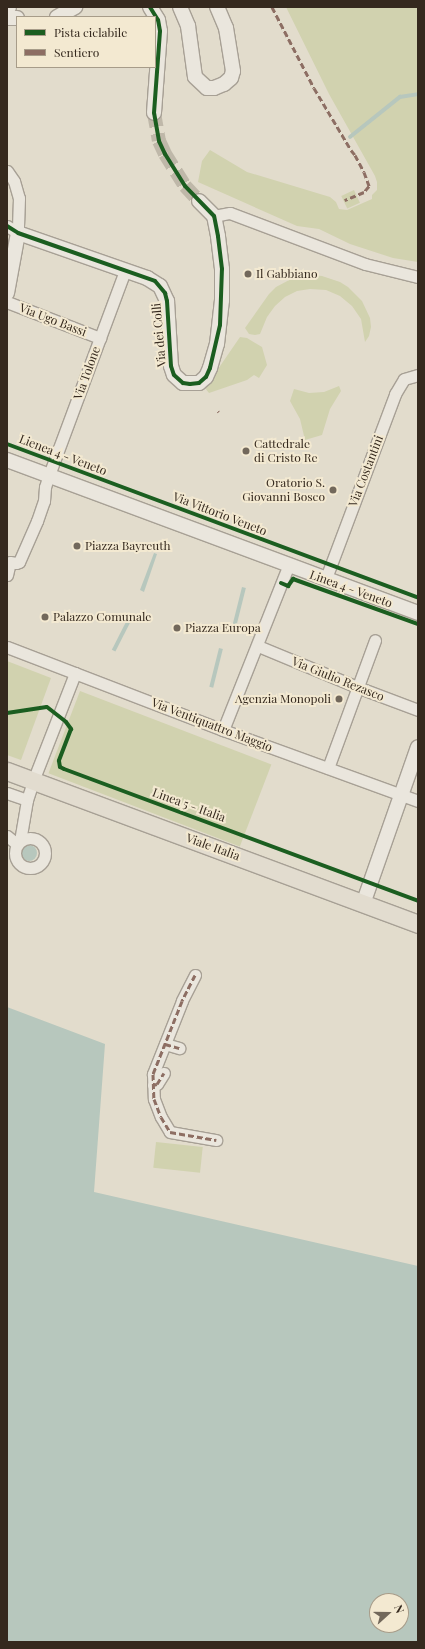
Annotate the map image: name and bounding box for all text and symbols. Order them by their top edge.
legend [16,16,156,68]
text: Pista ciclabile [54,24,127,40]
text: Sentiero [54,44,99,60]
place label: Il Gabbiano [256,267,318,281]
marker: Il Gabbiano [243,269,253,279]
street label: Via Ugo Bassi [17,301,89,339]
street label: Via dei Colli [149,302,169,368]
street label: Via Tolone [71,344,103,402]
street label: Lienea 4 - Veneto [17,431,109,479]
street label: Via Costantini [346,433,386,509]
place label: Cattedrale di Cristo Re [254,437,318,465]
marker: Cattedrale di Cristo Re [241,446,251,456]
place label: Oratorio S. Giovanni Bosco [242,476,325,504]
marker: Oratorio S. Giovanni Bosco [328,485,338,495]
street label: Via Vittorio Veneto [171,489,269,539]
place label: Piazza Bayreuth [85,539,171,553]
marker: Piazza Bayreuth [72,541,82,551]
street label: Linea 4 - Veneto [307,567,395,611]
place label: Palazzo Comunale [53,610,151,624]
marker: Palazzo Comunale [40,612,50,622]
place label: Piazza Europa [185,621,261,635]
marker: Piazza Europa [172,623,182,633]
street label: Via Giulio Rezasco [290,654,386,704]
place label: Agenzia Monopoli [235,692,331,706]
marker: Agenzia Monopoli [334,694,344,704]
street label: Via Ventiquattro Maggio [149,695,275,755]
street label: Linea 5 - Italia [150,785,228,825]
street label: Viale Italia [184,831,242,863]
north arrow [369,1593,409,1633]
text: N [391,1602,408,1615]

